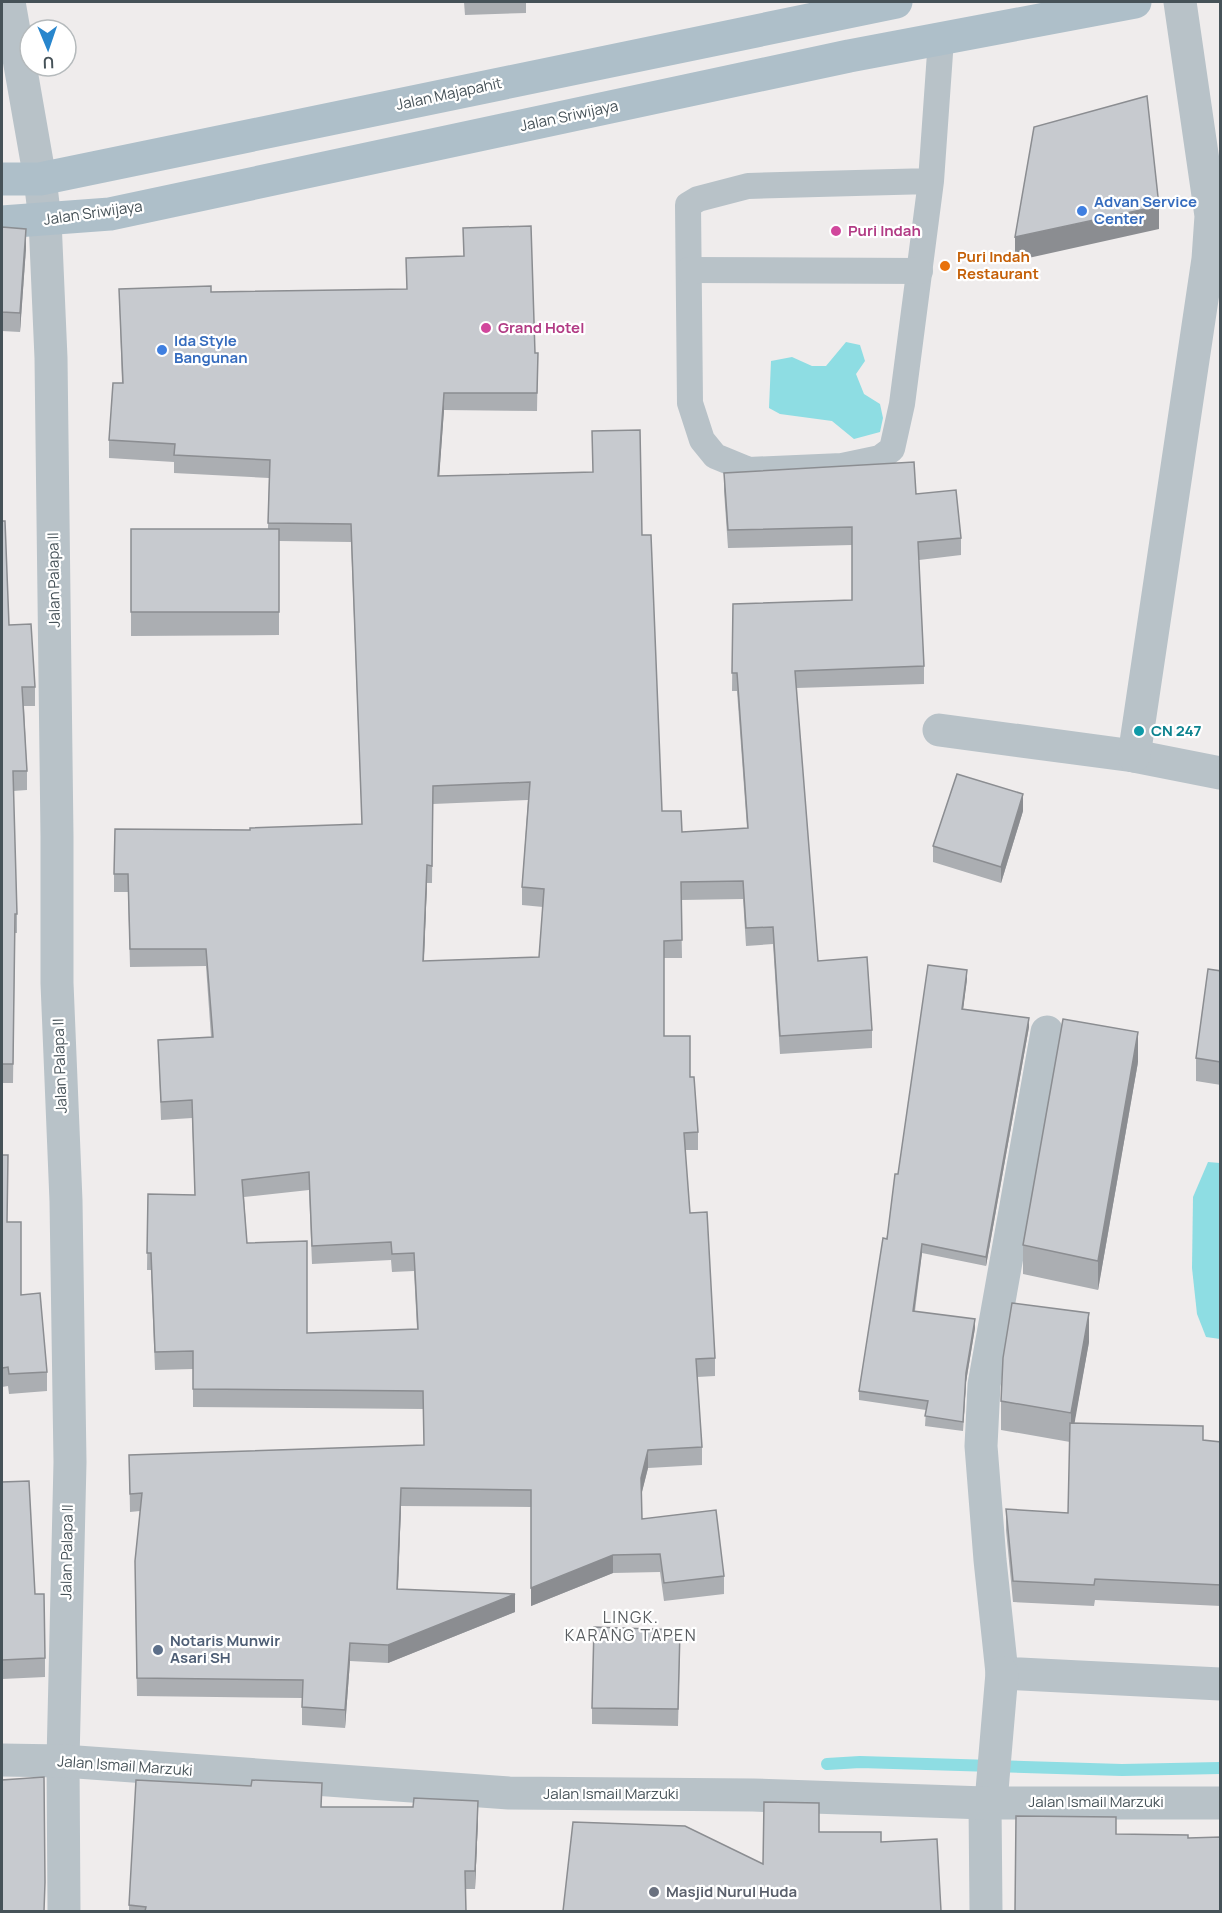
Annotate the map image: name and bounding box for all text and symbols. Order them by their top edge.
north arrow [18,18,78,78]
text: U [42,52,55,74]
street label: Jalan Majapahit [394,72,504,115]
street label: Jalan Sriwijaya [518,95,620,136]
place label: Advan Service Center [1094,191,1197,229]
street label: Jalan Sriwijaya [42,195,144,230]
marker: Advan Service Center [1075,204,1089,218]
place label: Puri Indah [848,220,921,241]
marker: Puri Indah [829,224,843,238]
place label: Puri Indah Restaurant [957,246,1039,284]
marker: Puri Indah Restaurant [938,259,952,273]
place label: Grand Hotel [498,317,584,338]
marker: Grand Hotel [479,321,493,335]
place label: Ida Style Bangunan [174,330,248,368]
marker: Ida Style Bangunan [155,343,169,357]
street label: Jalan Palapa II [42,532,65,628]
place label: CN 247 [1151,720,1202,741]
marker: CN 247 [1132,724,1146,738]
street label: Jalan Palapa II [47,1018,72,1114]
street label: Jalan Palapa II [55,1504,78,1600]
district label: LINGK. KARANG TAPEN [565,1606,697,1646]
place label: Notaris Munwir Asari SH [170,1630,280,1668]
marker: Notaris Munwir Asari SH [151,1643,165,1657]
street label: Jalan Ismail Marzuki [57,1750,193,1781]
street label: Jalan Ismail Marzuki [543,1783,679,1804]
street label: Jalan Ismail Marzuki [1028,1791,1164,1812]
place label: Masjid Nurul Huda [666,1881,797,1902]
marker: Masjid Nurul Huda [647,1885,661,1899]

